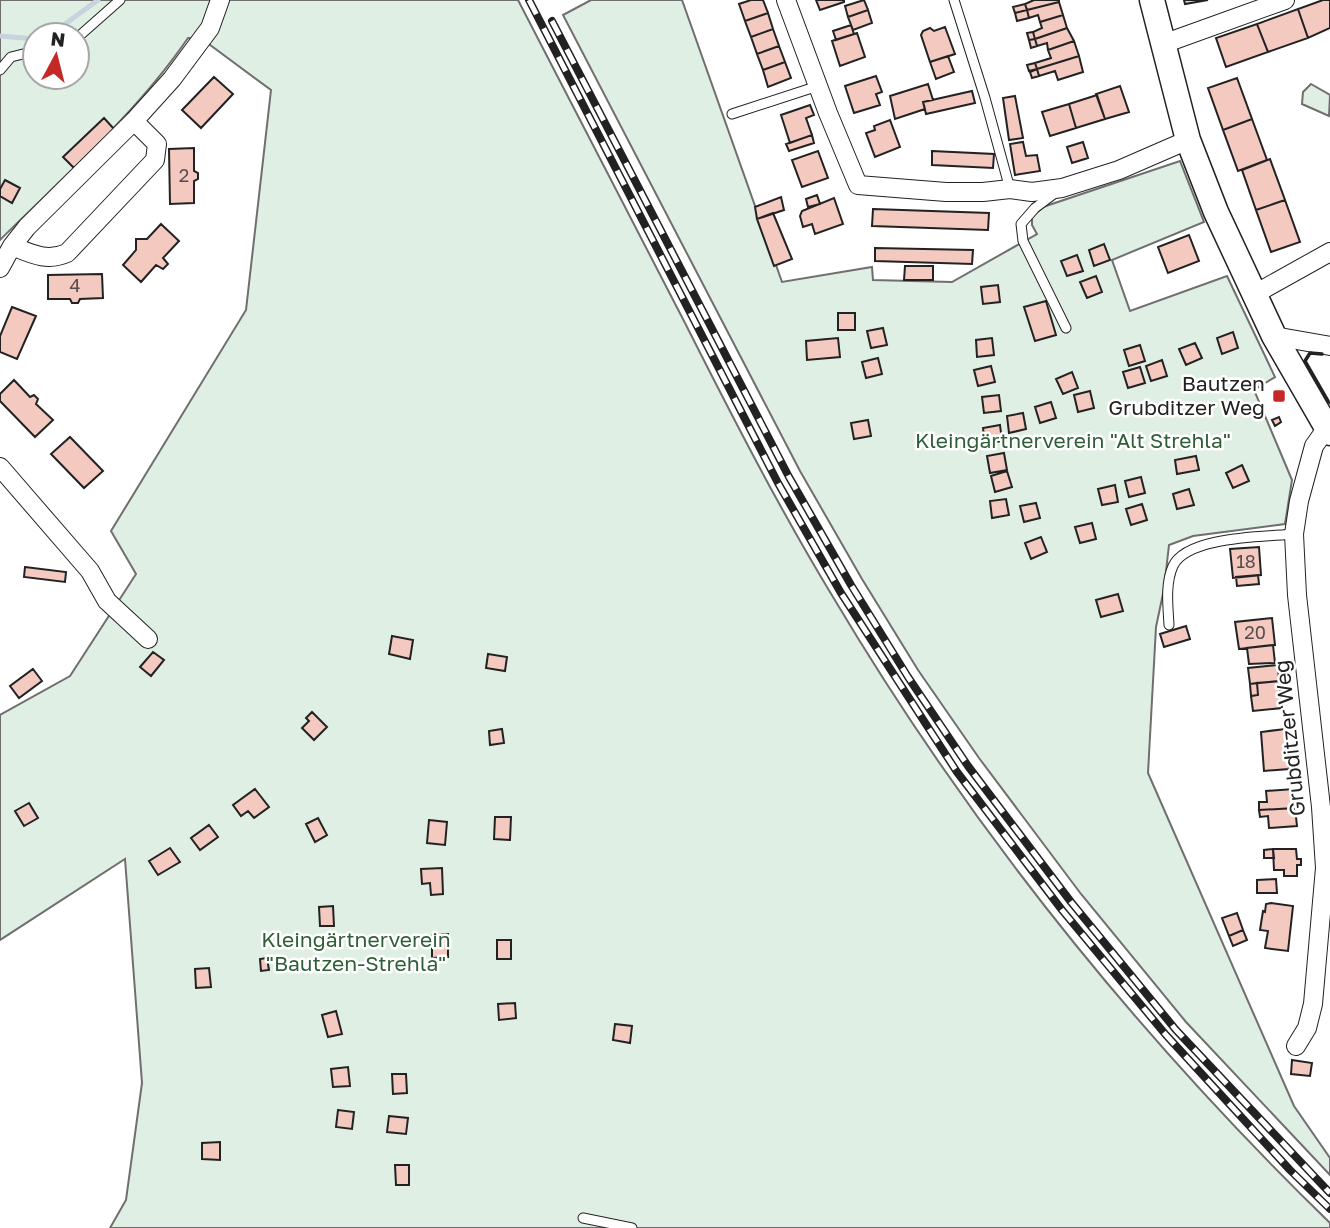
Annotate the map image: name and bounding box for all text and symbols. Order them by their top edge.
north arrow [21,21,91,91]
text: N [50,26,67,51]
house number: 2 [179,164,189,186]
house number: 4 [70,274,81,296]
place label: Bautzen Grubditzer Weg [1108,370,1265,420]
marker: Bautzen Grubditzer Weg [1271,388,1287,404]
park label: Kleingärtnerverein "Alt Strehla" [915,427,1231,453]
house number: 18 [1236,550,1256,572]
house number: 20 [1244,621,1266,643]
street label: Grubditzer Weg [1268,659,1310,817]
park label: Kleingärtnerverein "Bautzen-Strehla" [261,926,451,976]

